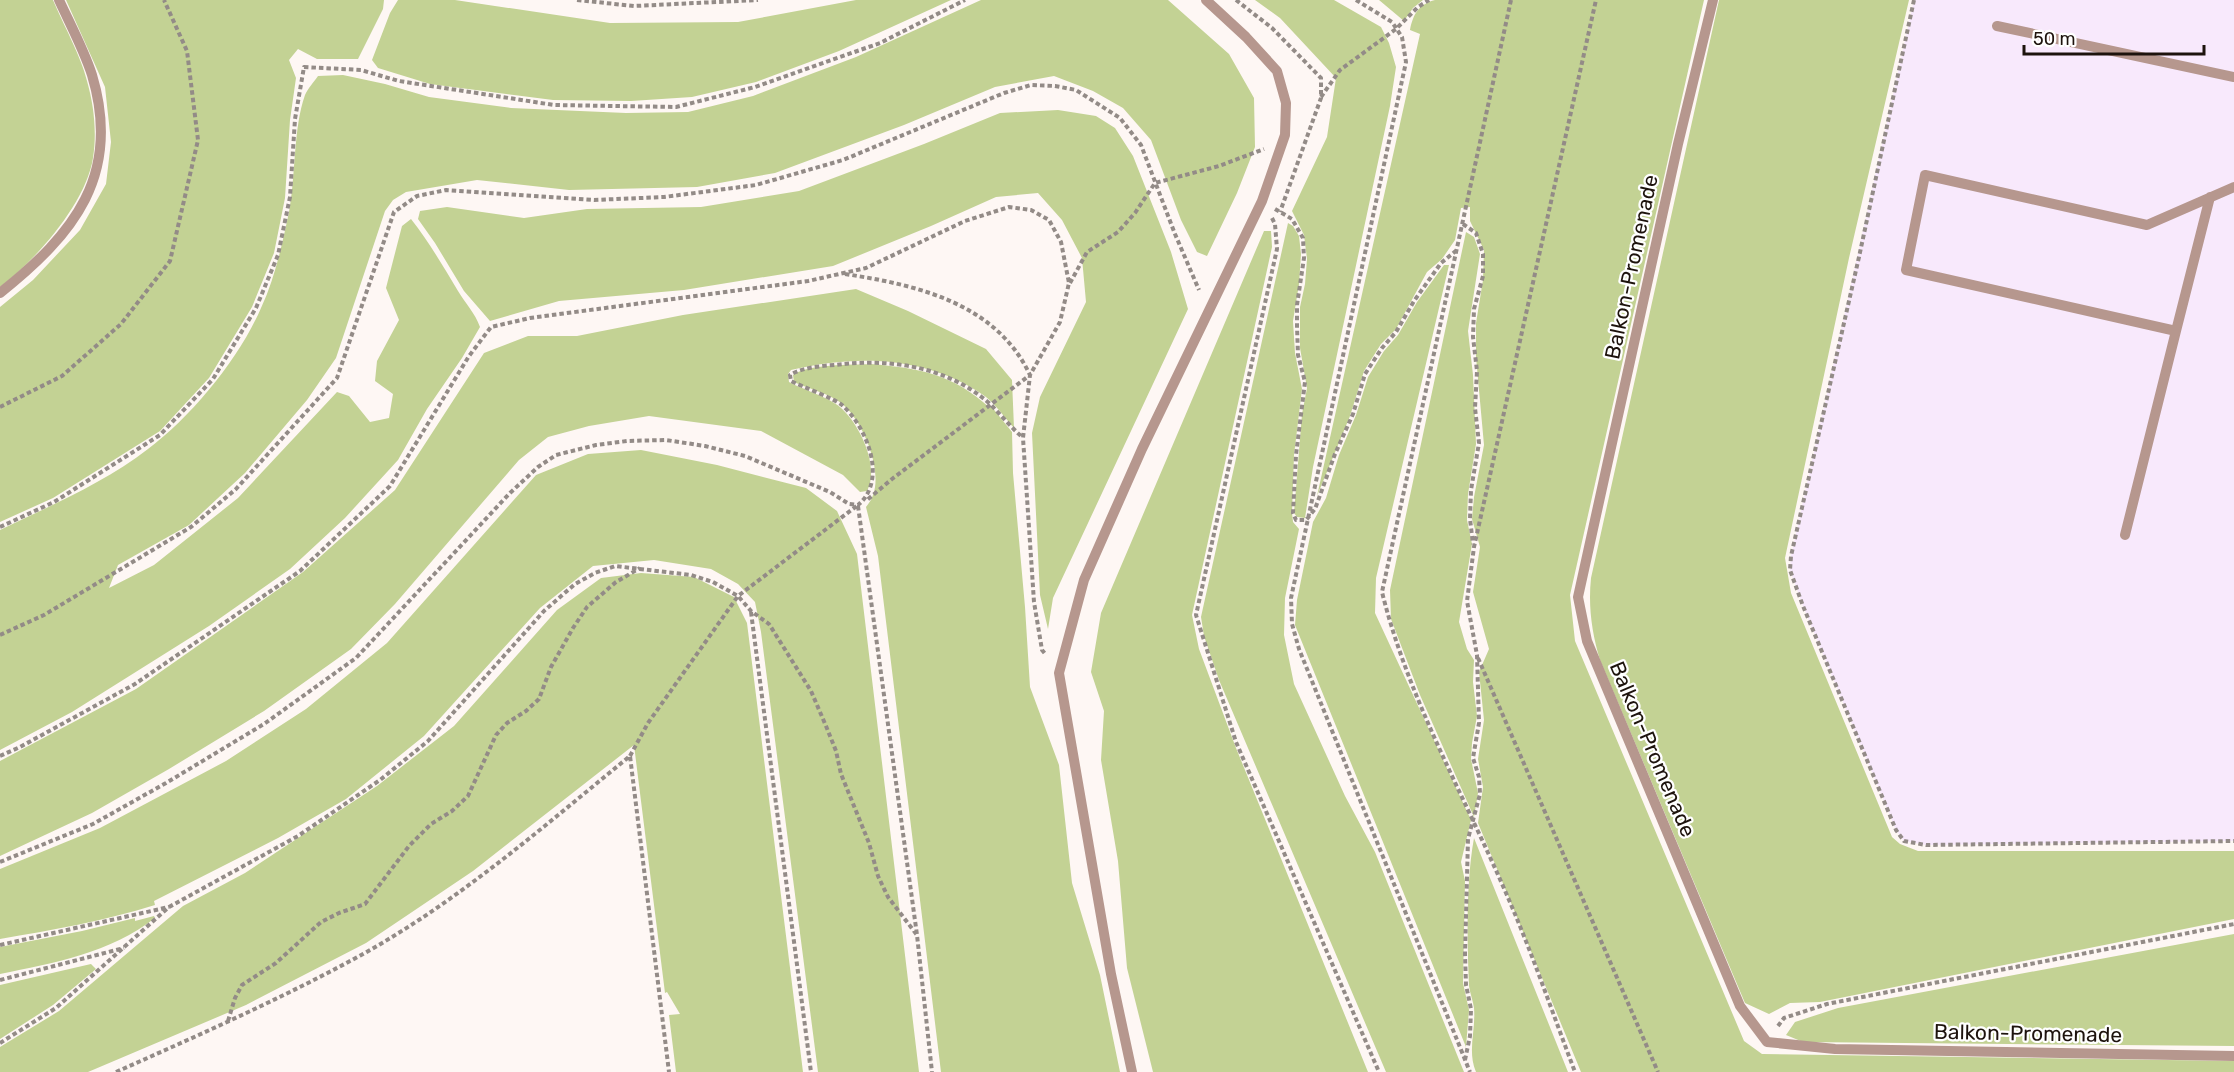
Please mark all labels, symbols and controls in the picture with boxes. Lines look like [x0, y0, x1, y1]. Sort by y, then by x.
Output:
scale bar [2024, 18, 2204, 56]
text: 50 m [2033, 28, 2076, 50]
street label: Balkon-Promenade [1599, 172, 1663, 362]
street label: Balkon-Promenade [1605, 658, 1701, 840]
street label: Balkon-Promenade [1934, 1019, 2122, 1047]

